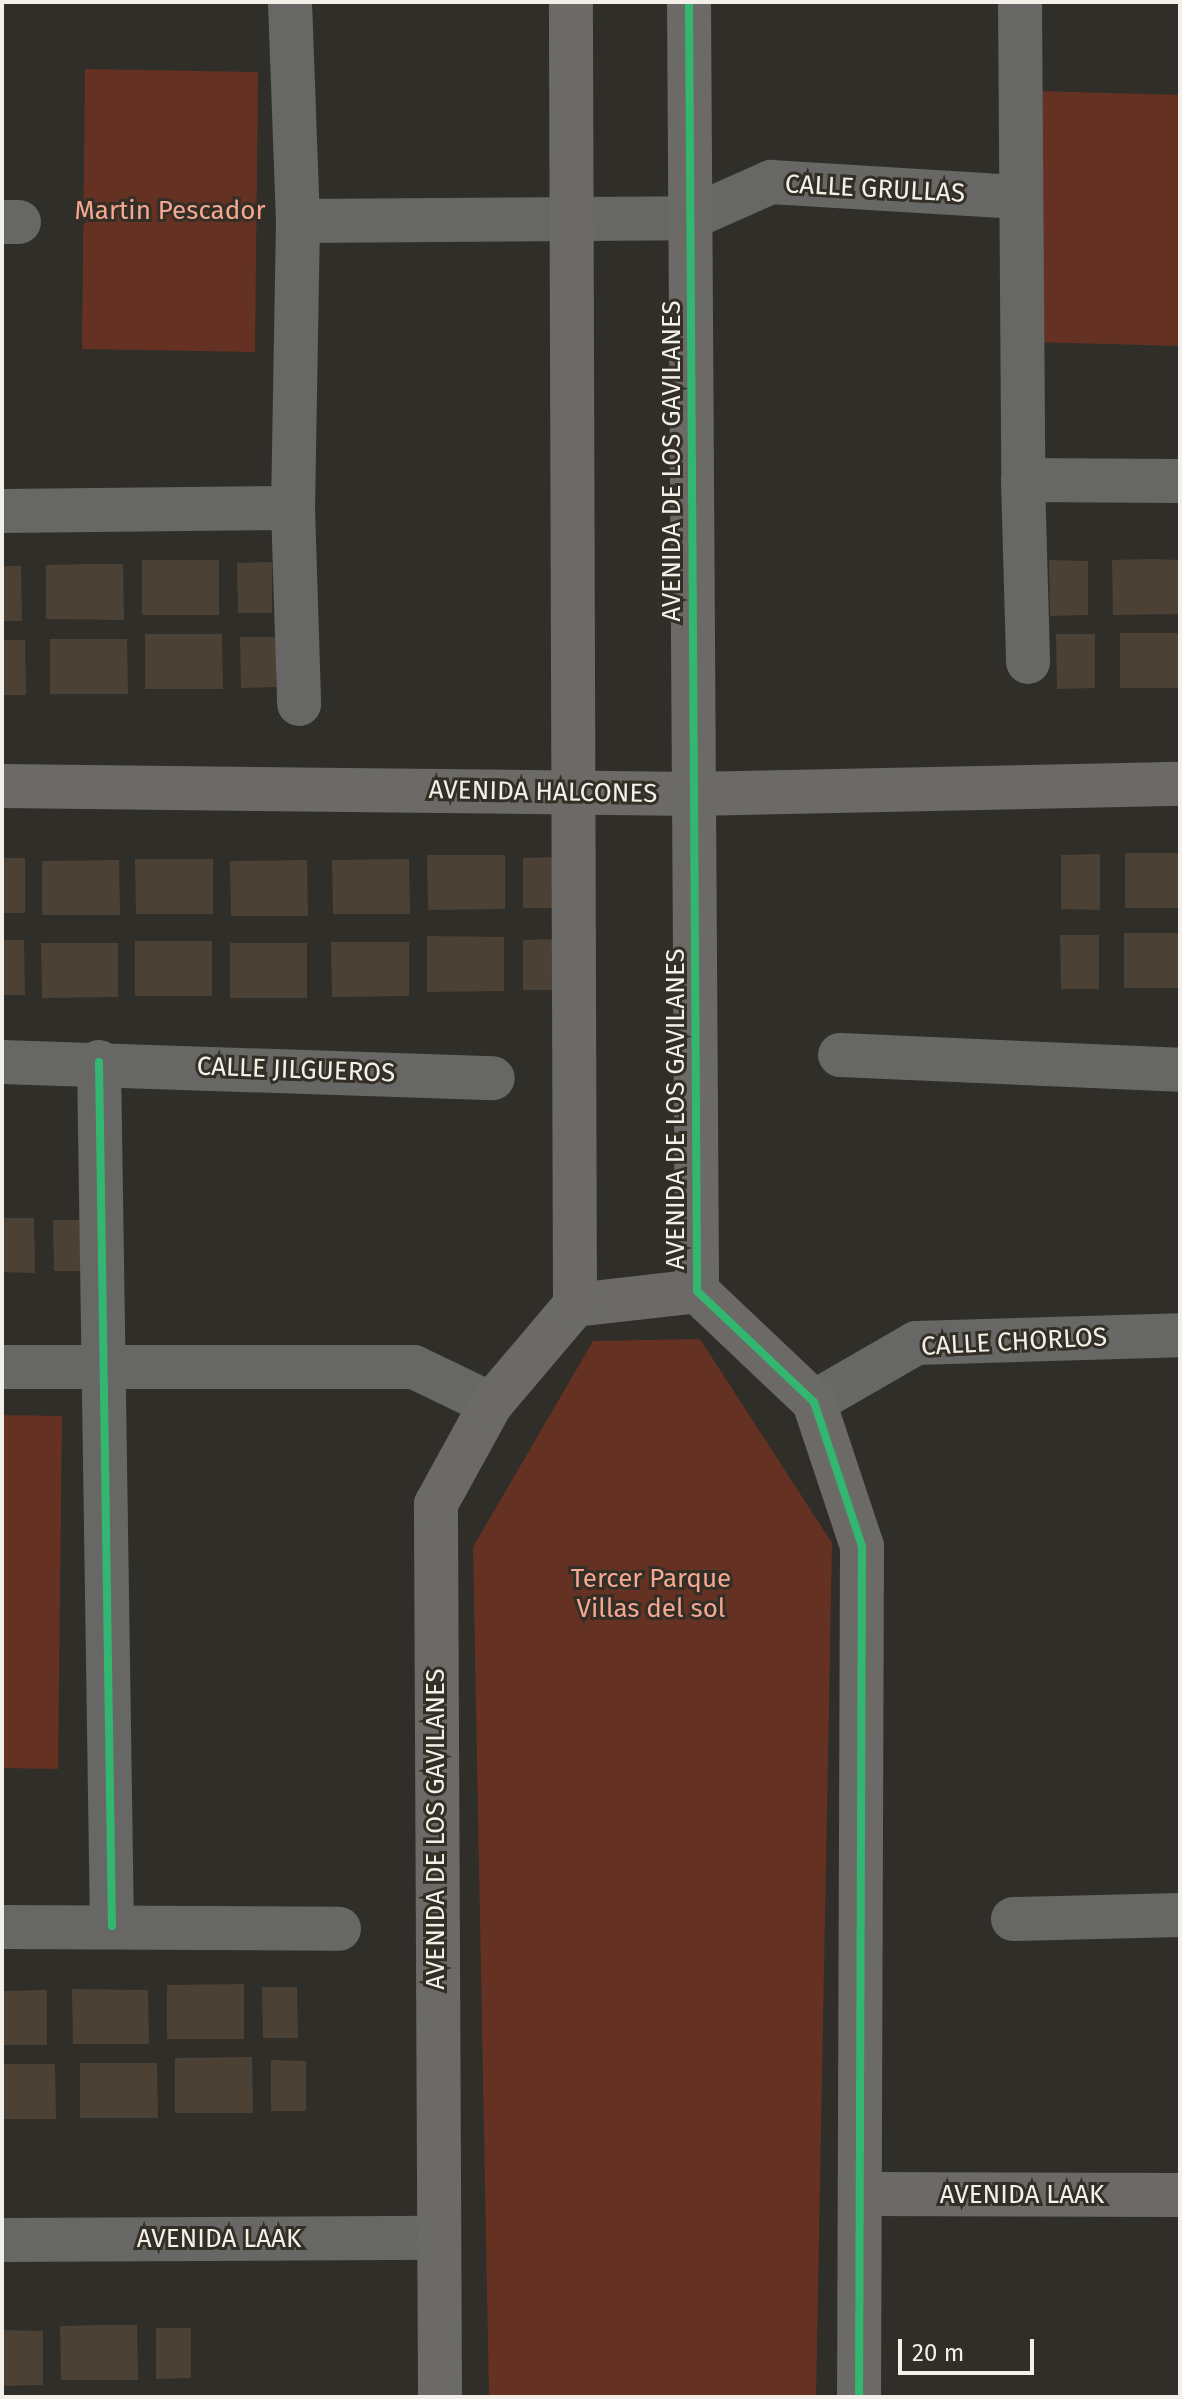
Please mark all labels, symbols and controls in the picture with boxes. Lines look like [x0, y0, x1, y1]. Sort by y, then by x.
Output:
street label: CALLE GRULLAS [784, 169, 966, 209]
park label: Martin Pescador [75, 195, 265, 227]
street label: AVENIDA DE LOS GAVILANES [656, 300, 688, 622]
street label: AVENIDA HALCONES [428, 774, 658, 810]
street label: AVENIDA DE LOS GAVILANES [660, 948, 692, 1270]
street label: CALLE JILGUEROS [196, 1051, 396, 1089]
street label: CALLE CHORLOS [920, 1322, 1108, 1362]
park label: Tercer Parque Villas del sol [571, 1563, 731, 1624]
street label: AVENIDA DE LOS GAVILANES [420, 1668, 452, 1990]
street label: AVENIDA LAAK [940, 2179, 1104, 2211]
street label: AVENIDA LAAK [137, 2223, 301, 2255]
scale bar [902, 2323, 1038, 2373]
text: 20 m [912, 2339, 964, 2367]

